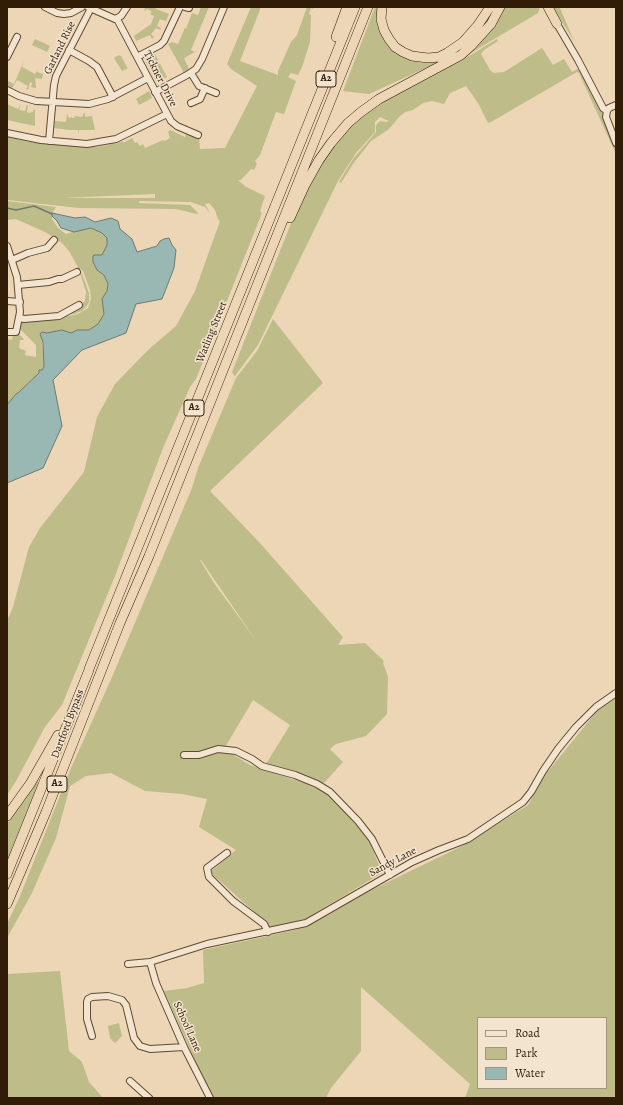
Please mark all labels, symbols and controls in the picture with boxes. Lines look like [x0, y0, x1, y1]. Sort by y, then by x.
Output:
street label: Garland Rise [41, 19, 79, 77]
street label: Tickner Drive [140, 49, 180, 109]
road number: A2 [316, 71, 336, 87]
street label: Watling Street [194, 300, 230, 364]
road number: A2 [184, 400, 204, 416]
street label: Dartford Bypass [49, 688, 87, 760]
road number: A2 [47, 776, 67, 792]
street label: Sandy Lane [367, 844, 419, 880]
street label: School Lane [170, 1000, 204, 1054]
legend [477, 1017, 607, 1089]
text: Road [515, 1025, 540, 1041]
text: Park [515, 1045, 538, 1061]
text: Water [515, 1065, 545, 1081]

